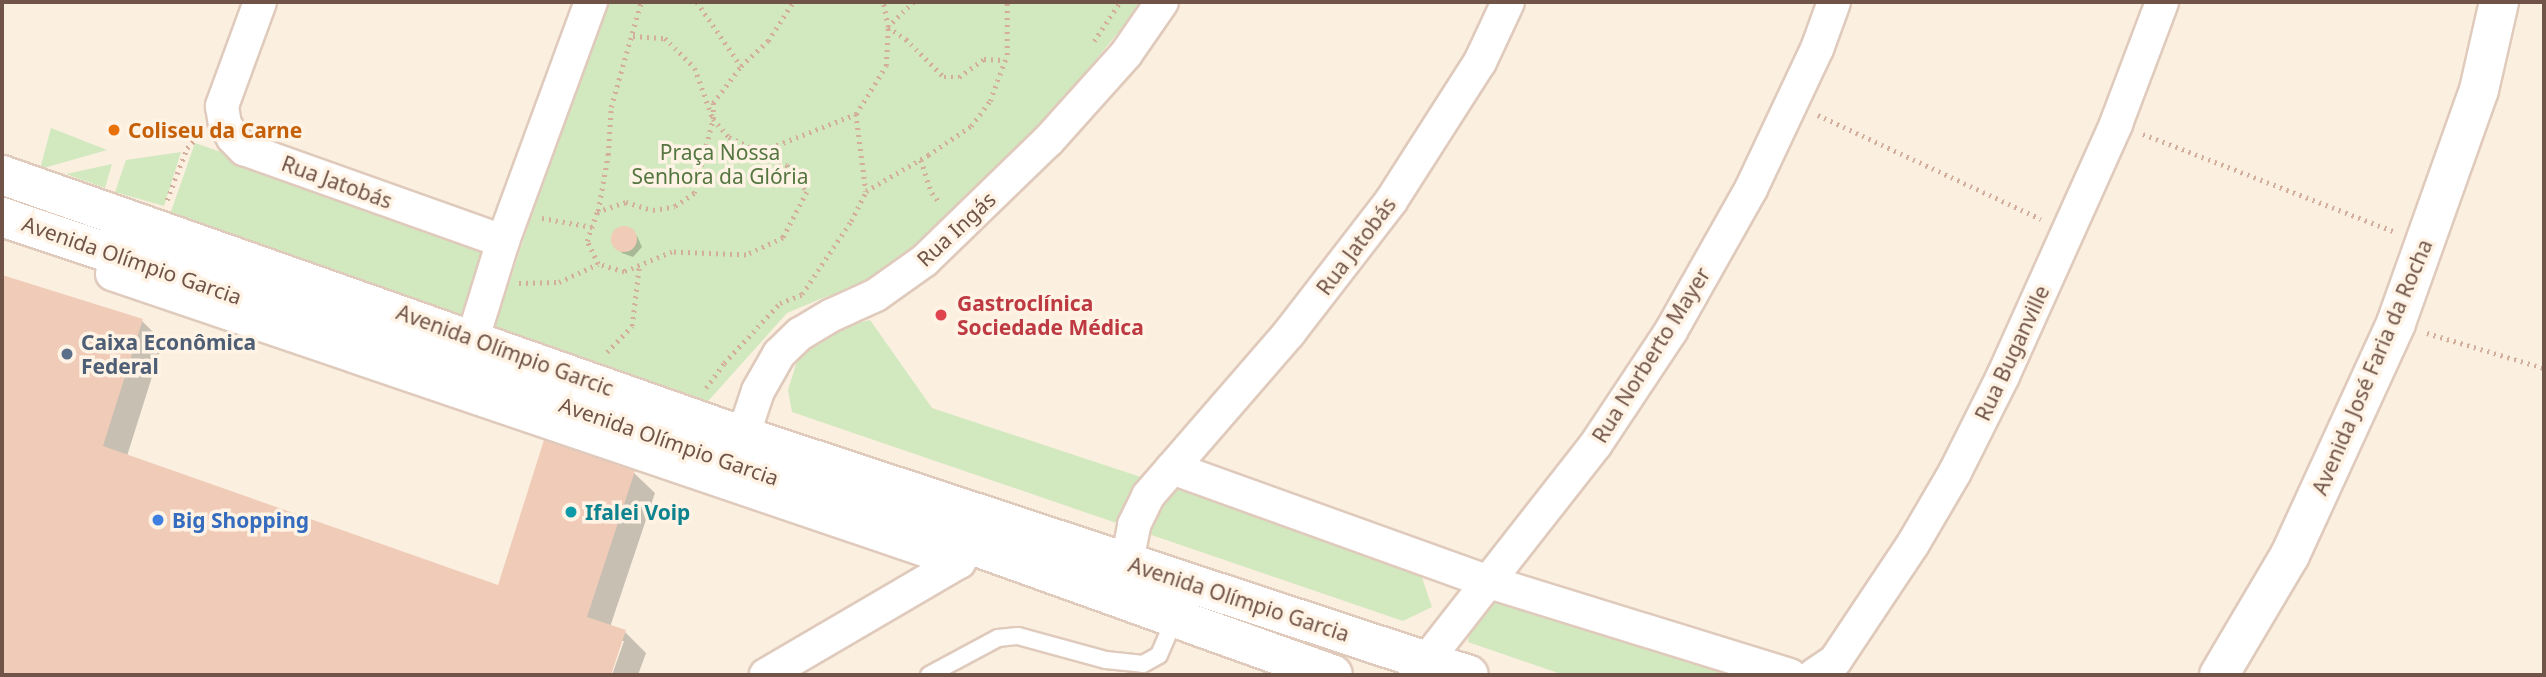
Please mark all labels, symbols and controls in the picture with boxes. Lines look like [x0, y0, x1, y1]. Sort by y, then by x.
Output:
place label: Coliseu da Carne [128, 117, 302, 143]
marker: Coliseu da Carne [106, 122, 122, 138]
park label: Praça Nossa Senhora da Glória [632, 139, 808, 189]
street label: Rua Jatobás [278, 150, 396, 214]
street label: Rua Ingás [912, 186, 1000, 272]
street label: Rua Jatobás [1311, 192, 1401, 300]
street label: Avenida Olímpio Garcia [19, 211, 245, 309]
street label: Avenida José Faria da Rocha [2307, 235, 2437, 499]
street label: Rua Norberto Mayer [1587, 263, 1715, 447]
street label: Rua Buganville [1970, 281, 2054, 425]
place label: Gastroclínica Sociedade Médica [957, 290, 1144, 340]
street label: Avenida Olímpio Garcic [393, 299, 617, 401]
marker: Gastroclínica Sociedade Médica [931, 305, 951, 325]
place label: Caixa Econômica Federal [81, 329, 256, 379]
marker: Caixa Econômica Federal [59, 346, 75, 362]
street label: Avenida Olímpio Garcia [556, 392, 782, 490]
place label: Ifalei Voip [585, 499, 690, 525]
marker: Ifalei Voip [563, 504, 579, 520]
place label: Big Shopping [172, 507, 309, 533]
marker: Big Shopping [150, 512, 166, 528]
street label: Avenida Olímpio Garcia [1126, 551, 1352, 647]

